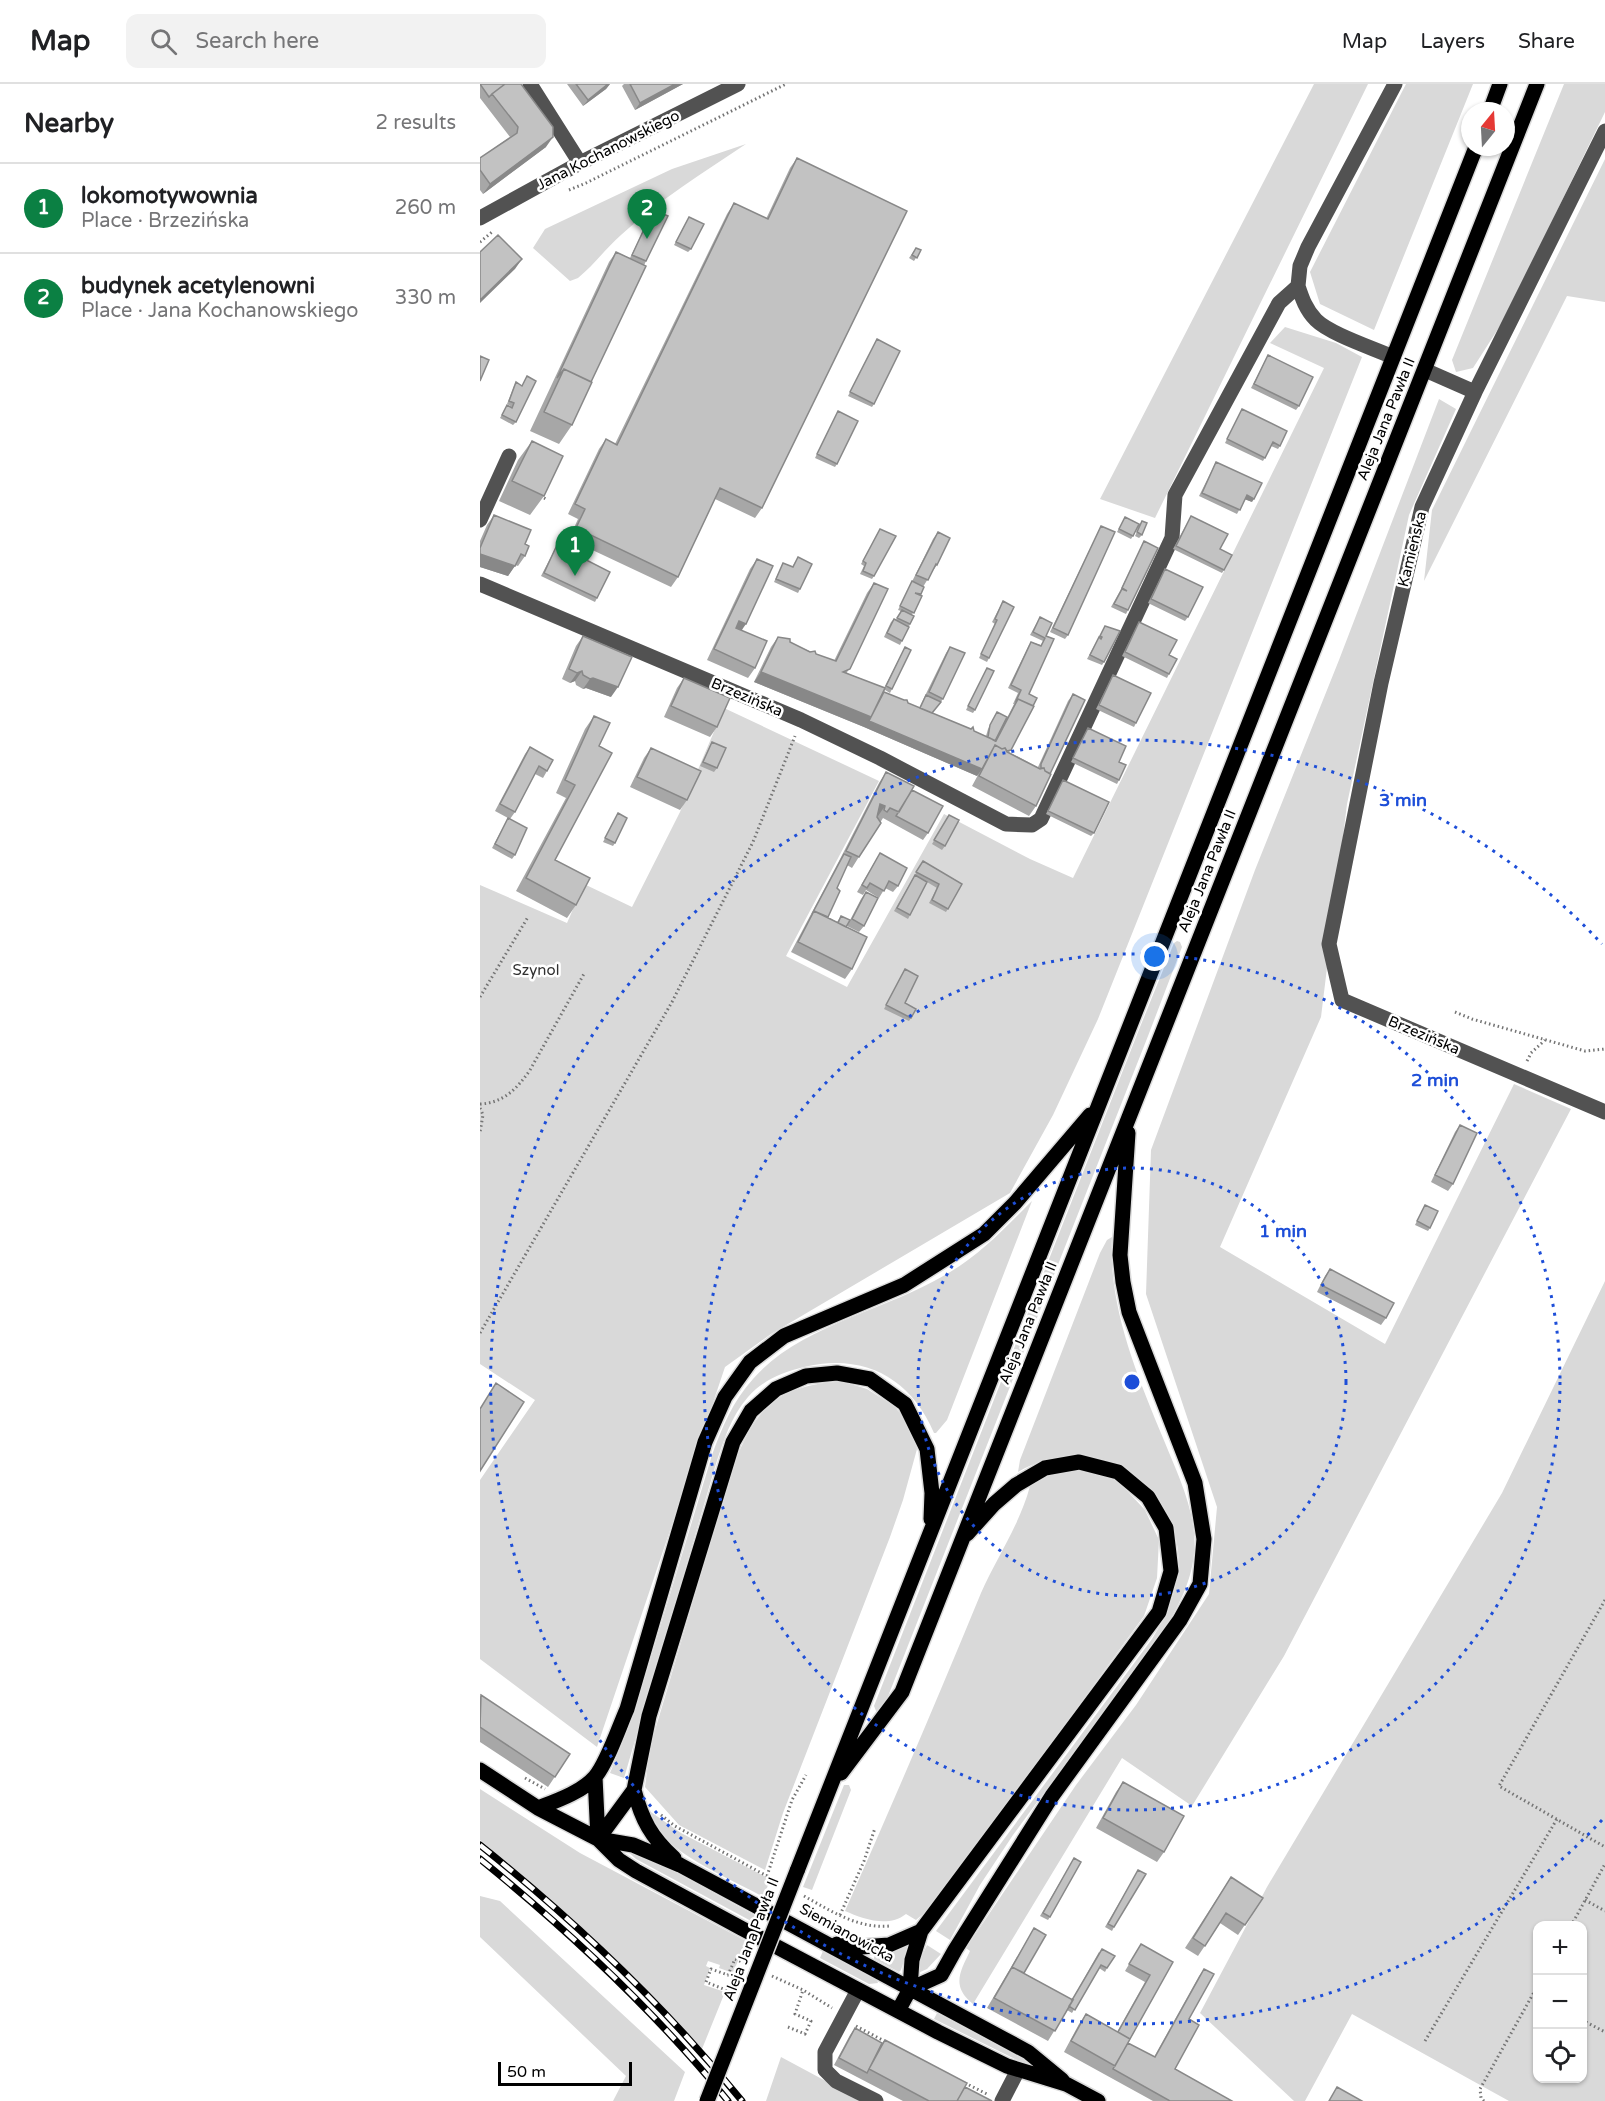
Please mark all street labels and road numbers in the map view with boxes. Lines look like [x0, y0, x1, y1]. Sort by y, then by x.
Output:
street label: Jana Kochanowskiego [534, 106, 682, 194]
street label: Aleja Jana Pawła II [1353, 355, 1419, 483]
street label: Kamieńska [1394, 509, 1430, 589]
street label: Brzezińska [709, 674, 785, 720]
street label: Aleja Jana Pawła II [1174, 807, 1240, 935]
street label: Brzezińska [1386, 1012, 1462, 1058]
street label: Aleja Jana Pawła II [995, 1259, 1061, 1387]
street label: Aleja Jana Pawła II [719, 1875, 783, 2003]
street label: Siemianowicka [797, 1900, 897, 1966]

